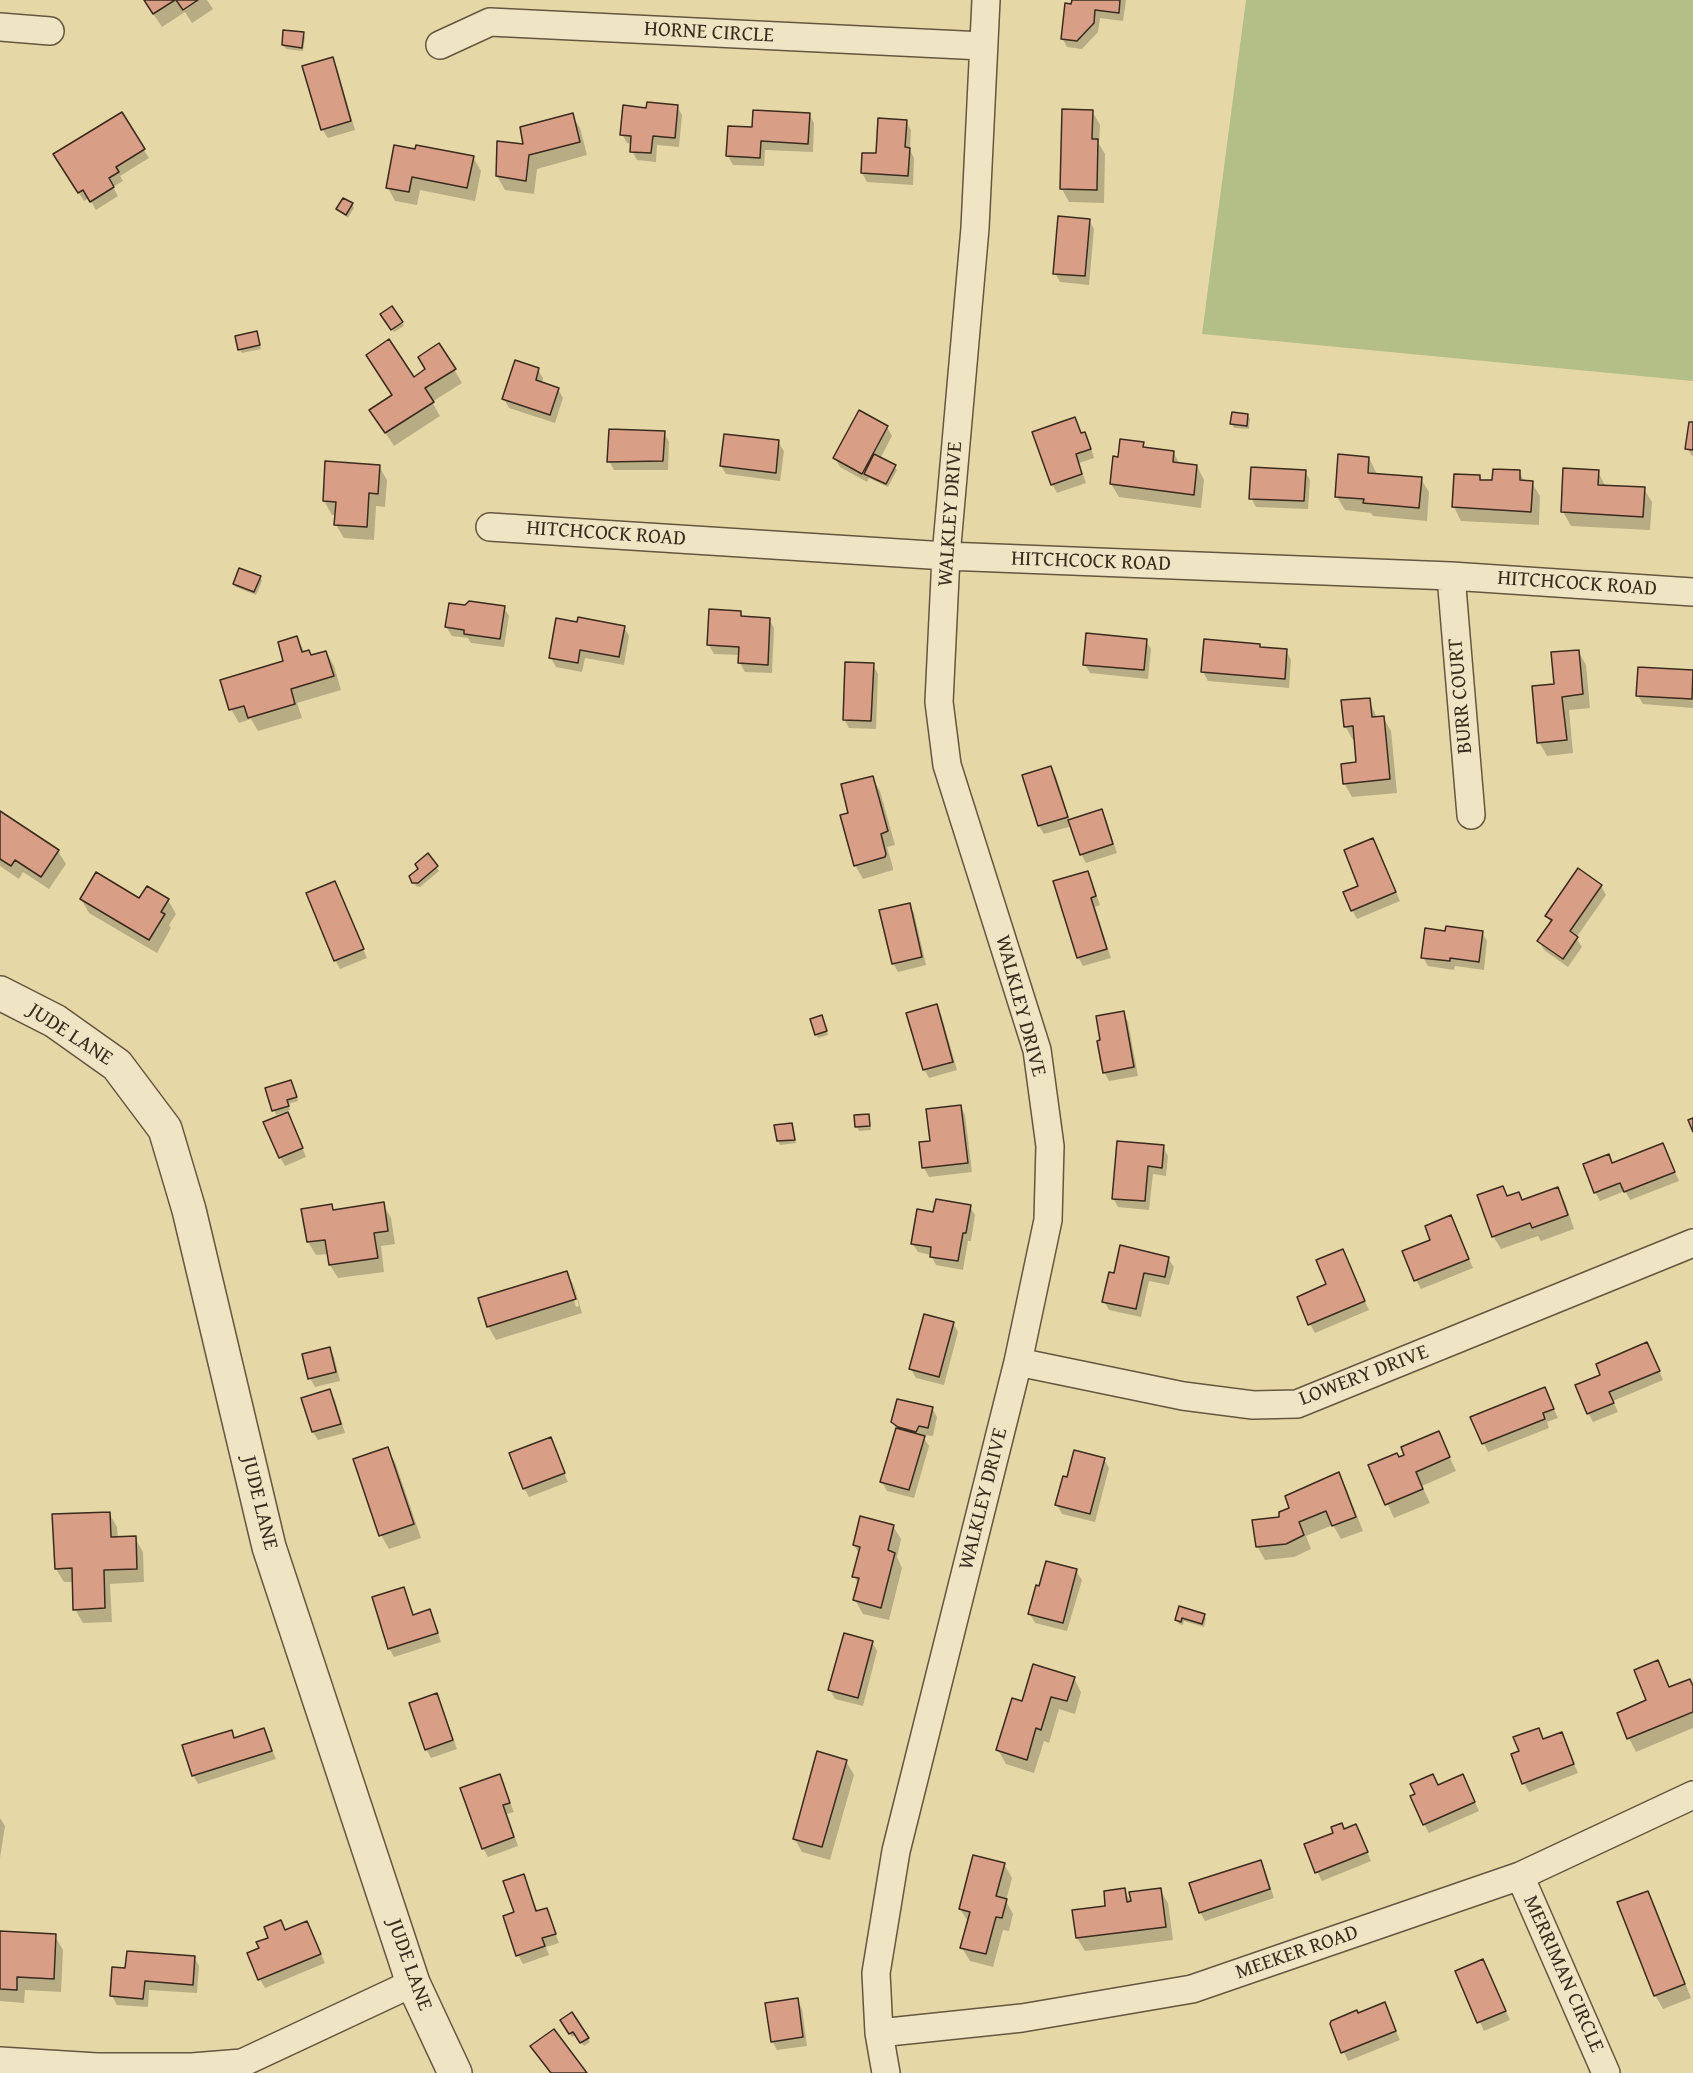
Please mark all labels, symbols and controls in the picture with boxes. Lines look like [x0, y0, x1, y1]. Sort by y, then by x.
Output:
street label: HORNE CIRCLE [643, 17, 775, 49]
street label: WALKLEY DRIVE [933, 441, 969, 587]
street label: HITCHCOCK ROAD [525, 516, 687, 552]
street label: HITCHCOCK ROAD [1011, 547, 1171, 577]
street label: HITCHCOCK ROAD [1496, 566, 1658, 602]
street label: BURR COURT [1443, 637, 1479, 755]
street label: WALKLEY DRIVE [989, 933, 1051, 1079]
street label: JUDE LANE [23, 998, 117, 1072]
street label: LOWERY DRIVE [1296, 1340, 1432, 1412]
street label: WALKLEY DRIVE [954, 1425, 1014, 1573]
street label: JUDE LANE [235, 1453, 283, 1553]
street label: MERRIMAN CIRCLE [1517, 1892, 1609, 2056]
street label: JUDE LANE [381, 1916, 437, 2014]
street label: MEEKER ROAD [1232, 1920, 1362, 1986]

